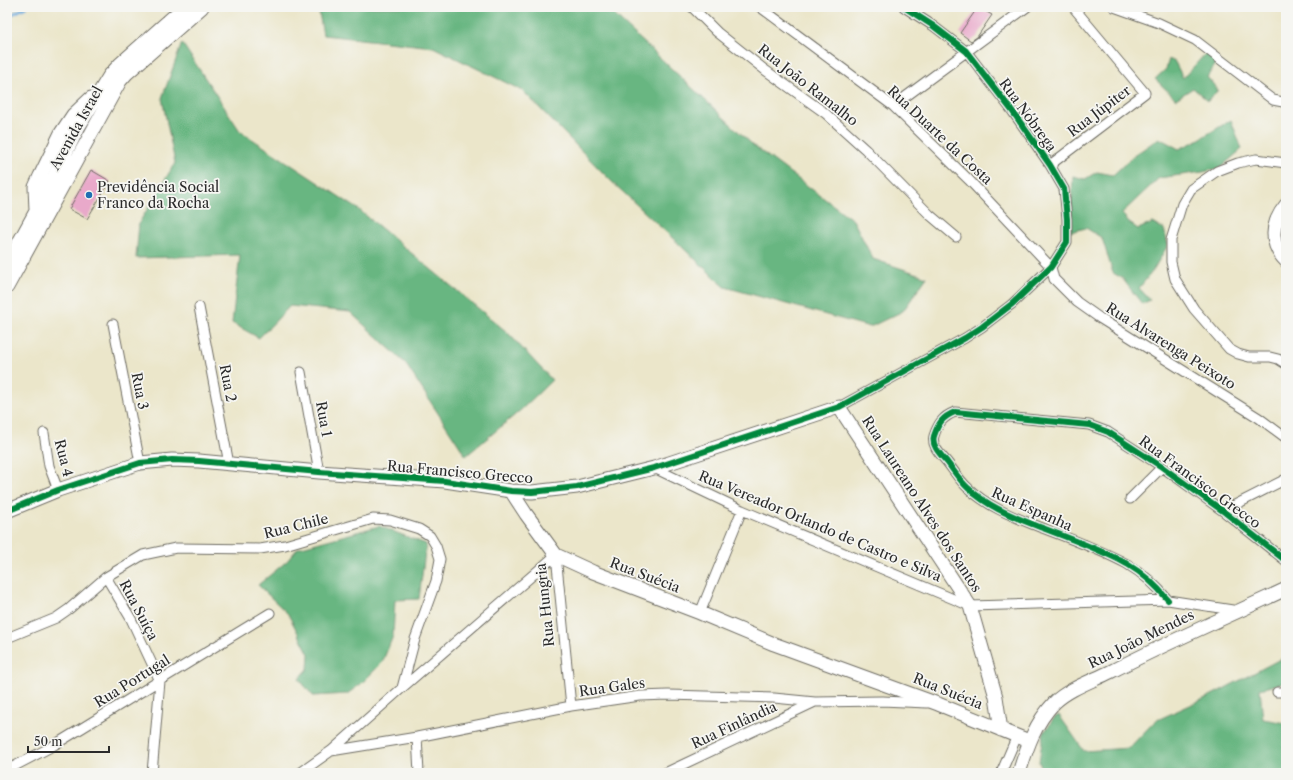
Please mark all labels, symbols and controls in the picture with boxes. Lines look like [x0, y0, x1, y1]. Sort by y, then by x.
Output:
street label: Rua João Ramalho [754, 40, 862, 130]
street label: Rua Nóbrega [995, 75, 1061, 156]
street label: Rua Júpiter [1064, 81, 1134, 141]
street label: Rua Duarte da Costa [884, 82, 997, 189]
street label: Avenida Israel [45, 83, 107, 174]
place label: Previdência Social Franco da Rocha [97, 178, 219, 212]
marker: Previdência Social Franco da Rocha [84, 190, 94, 200]
street label: Rua Alvarenga Peixoto [1103, 299, 1239, 393]
street label: Rua 2 [216, 363, 240, 403]
street label: Rua 3 [128, 371, 152, 411]
street label: Rua 1 [312, 400, 336, 438]
street label: Rua Laureano Alves dos Santos [858, 412, 986, 596]
street label: Rua Francisco Grecco [1136, 432, 1264, 532]
street label: Rua 4 [51, 437, 77, 479]
street label: Rua Francisco Grecco [386, 457, 534, 487]
street label: Rua Vereador Orlando de Castro e Silva [696, 467, 945, 586]
street label: Rua Espanha [989, 483, 1076, 535]
street label: Rua Chile [262, 509, 330, 543]
street label: Rua Suécia [607, 553, 683, 597]
street label: Rua Hungria [532, 562, 558, 648]
street label: Rua Suíça [116, 577, 163, 644]
street label: Rua João Mendes [1085, 606, 1197, 672]
street label: Rua Portugal [91, 651, 173, 711]
street label: Rua Suécia [910, 669, 986, 713]
street label: Rua Gales [578, 673, 646, 701]
street label: Rua Finlândia [688, 697, 780, 753]
scale bar [28, 728, 109, 754]
text: 50 m [34, 734, 63, 749]

